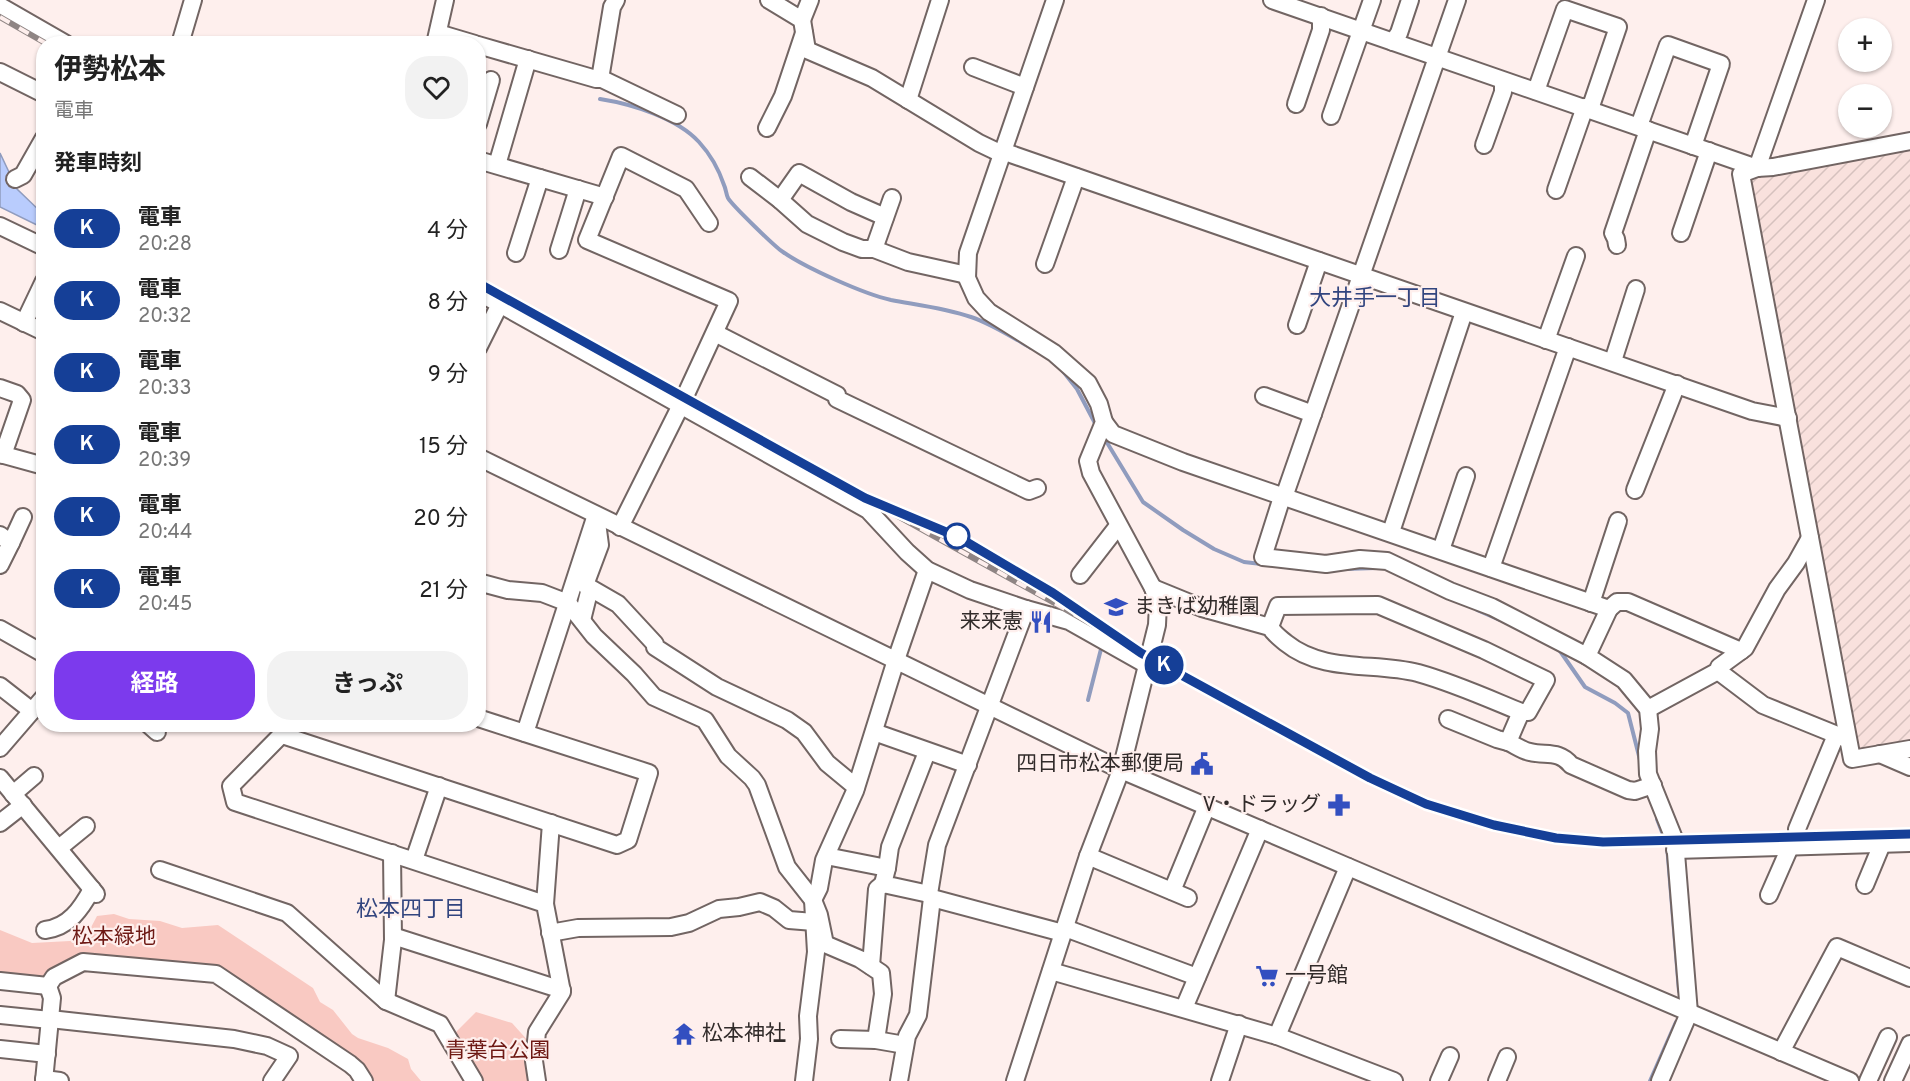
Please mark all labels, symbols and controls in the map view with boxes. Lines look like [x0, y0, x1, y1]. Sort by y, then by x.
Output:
map controls [1838, 18, 1892, 138]
button: + [1838, 18, 1892, 72]
text: 伊勢松本 [54, 53, 166, 89]
button: heart [405, 56, 468, 119]
button: − [1838, 84, 1892, 138]
text: 電車 [54, 99, 94, 125]
text: 発車時刻 [54, 151, 142, 178]
text: 電車 [138, 205, 182, 232]
text: K [80, 215, 94, 242]
text: 4 分 [427, 218, 468, 245]
text: 20:28 [138, 232, 192, 258]
text: 電車 [138, 277, 182, 304]
district label: 大井手一丁目 [1309, 286, 1441, 313]
text: K [80, 287, 94, 314]
text: 8 分 [427, 290, 468, 317]
text: 20:32 [138, 304, 191, 330]
text: 電車 [138, 349, 182, 376]
text: K [80, 359, 94, 386]
text: 9 分 [428, 362, 468, 389]
text: 20:33 [138, 376, 192, 402]
text: 電車 [138, 421, 182, 448]
text: K [80, 431, 94, 458]
text: 15 分 [419, 434, 468, 461]
text: 20:39 [138, 448, 191, 474]
text: 電車 [138, 493, 182, 520]
text: K [80, 503, 94, 530]
text: 20 分 [413, 506, 468, 533]
text: 20:44 [138, 520, 192, 546]
unlabelled marker [944, 523, 970, 549]
text: 電車 [138, 565, 182, 592]
text: K [80, 575, 94, 602]
text: 21 分 [419, 578, 468, 605]
text: 20:45 [138, 592, 192, 618]
school or university icon: まきば幼稚園 [1103, 594, 1129, 620]
place label: まきば幼稚園 [1134, 594, 1260, 621]
place label: 来来憲 [960, 609, 1023, 636]
restaurant icon: 来来憲 [1028, 609, 1054, 635]
line badge: K [1144, 646, 1184, 684]
button: 経路 [54, 651, 255, 720]
button: きっぷ [267, 651, 468, 720]
text: K [1157, 652, 1171, 679]
place label: 四日市松本郵便局 [1016, 751, 1184, 778]
public building icon: 四日市松本郵便局 [1189, 751, 1215, 777]
place label: V・ドラッグ [1202, 792, 1321, 819]
pharmacy icon: V・ドラッグ [1326, 792, 1352, 818]
district label: 松本四丁目 [356, 897, 466, 924]
park label: 松本緑地 [72, 924, 156, 951]
supermarket icon: 一号館 [1254, 963, 1280, 989]
place label: 一号館 [1285, 963, 1348, 990]
temple icon: 松本神社 [671, 1021, 697, 1047]
place label: 松本神社 [702, 1021, 786, 1048]
park label: 青葉台公園 [446, 1038, 551, 1065]

